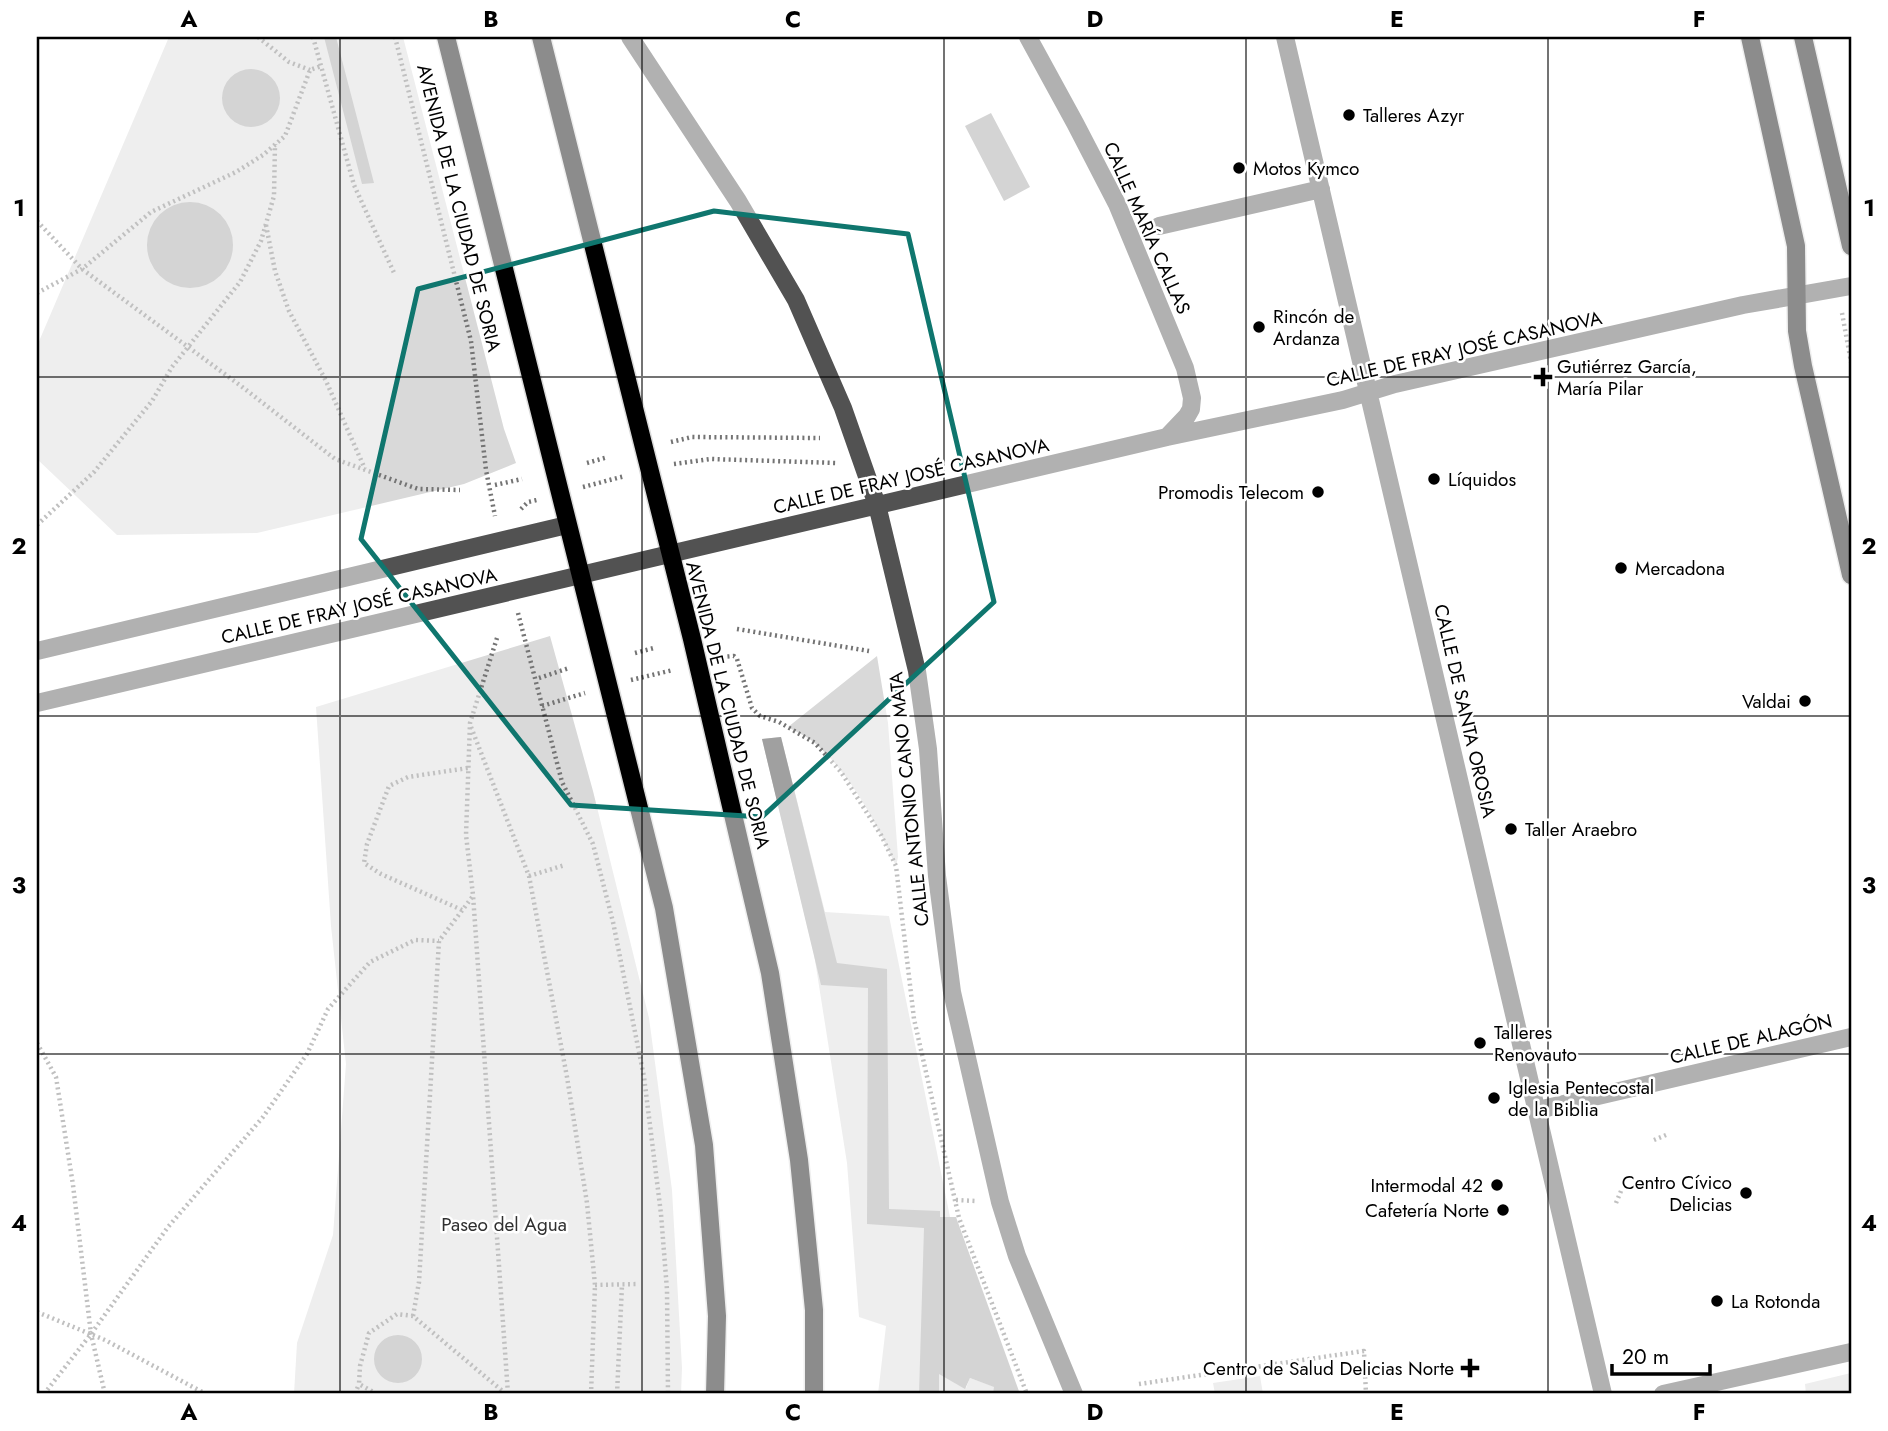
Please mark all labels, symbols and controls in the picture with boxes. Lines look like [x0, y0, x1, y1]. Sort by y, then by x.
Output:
text: A [180, 2, 198, 36]
text: B [483, 2, 499, 36]
text: C [785, 2, 801, 36]
text: D [1087, 2, 1104, 36]
text: E [1390, 2, 1404, 36]
text: F [1693, 2, 1705, 36]
street label: AVENIDA DE LA CIUDAD DE SORIA [410, 61, 508, 355]
place label: Talleres Azyr [1363, 102, 1465, 129]
marker: Talleres Azyr [1341, 107, 1357, 123]
street label: CALLE MARÍA CALLAS [1097, 138, 1197, 318]
place label: Motos Kymco [1253, 155, 1359, 182]
marker: Motos Kymco [1231, 160, 1247, 176]
text: 1 [13, 191, 25, 225]
text: 1 [1863, 191, 1875, 225]
place label: Rincón de Ardanza [1273, 303, 1355, 352]
street label: CALLE DE FRAY JOSÉ CASANOVA [1324, 304, 1605, 394]
marker: Rincón de Ardanza [1251, 319, 1267, 335]
place label: Gutiérrez García, María Pilar [1557, 353, 1697, 402]
marker: Gutiérrez García, María Pilar [1535, 369, 1551, 385]
street label: CALLE DE FRAY JOSÉ CASANOVA [771, 431, 1052, 521]
place label: Líquidos [1448, 466, 1516, 493]
marker: Líquidos [1426, 471, 1442, 487]
place label: Promodis Telecom [1158, 479, 1304, 506]
marker: Promodis Telecom [1310, 484, 1326, 500]
text: 2 [11, 529, 27, 563]
text: 2 [1861, 529, 1877, 563]
place label: Mercadona [1635, 555, 1725, 582]
street label: AVENIDA DE LA CIUDAD DE SORIA [679, 558, 777, 852]
marker: Mercadona [1613, 560, 1629, 576]
street label: CALLE DE FRAY JOSÉ CASANOVA [219, 561, 500, 651]
street label: CALLE DE SANTA OROSIA [1427, 601, 1503, 821]
street label: CALLE ANTONIO CANO MATA [882, 670, 936, 927]
place label: Valdai [1742, 688, 1791, 715]
marker: Valdai [1797, 693, 1813, 709]
place label: Taller Araebro [1525, 816, 1637, 843]
marker: Taller Araebro [1503, 821, 1519, 837]
text: 3 [12, 868, 26, 902]
text: 3 [1862, 868, 1876, 902]
street label: CALLE DE ALAGÓN [1667, 1007, 1835, 1071]
place label: Talleres Renovauto [1494, 1019, 1577, 1068]
marker: Talleres Renovauto [1472, 1035, 1488, 1051]
place label: Iglesia Pentecostal de la Biblia [1508, 1074, 1654, 1123]
marker: Iglesia Pentecostal de la Biblia [1486, 1090, 1502, 1106]
place label: Centro Cívico Delicias [1622, 1169, 1732, 1218]
place label: Intermodal 42 [1370, 1172, 1483, 1199]
marker: Intermodal 42 [1489, 1177, 1505, 1193]
marker: Centro Cívico Delicias [1738, 1185, 1754, 1201]
place label: Cafetería Norte [1365, 1197, 1489, 1224]
marker: Cafetería Norte [1495, 1202, 1511, 1218]
text: 4 [11, 1206, 27, 1240]
text: 4 [1861, 1206, 1877, 1240]
park label: Paseo del Agua [441, 1211, 567, 1238]
place label: La Rotonda [1731, 1288, 1820, 1315]
marker: La Rotonda [1709, 1293, 1725, 1309]
scale bar [1612, 1333, 1710, 1377]
text: 20 m [1622, 1342, 1669, 1372]
place label: Centro de Salud Delicias Norte [1203, 1355, 1454, 1382]
marker: Centro de Salud Delicias Norte [1460, 1358, 1480, 1378]
text: A [180, 1395, 198, 1429]
text: B [483, 1395, 499, 1429]
text: C [785, 1395, 801, 1429]
text: D [1087, 1395, 1104, 1429]
text: E [1390, 1395, 1404, 1429]
text: F [1693, 1395, 1705, 1429]

